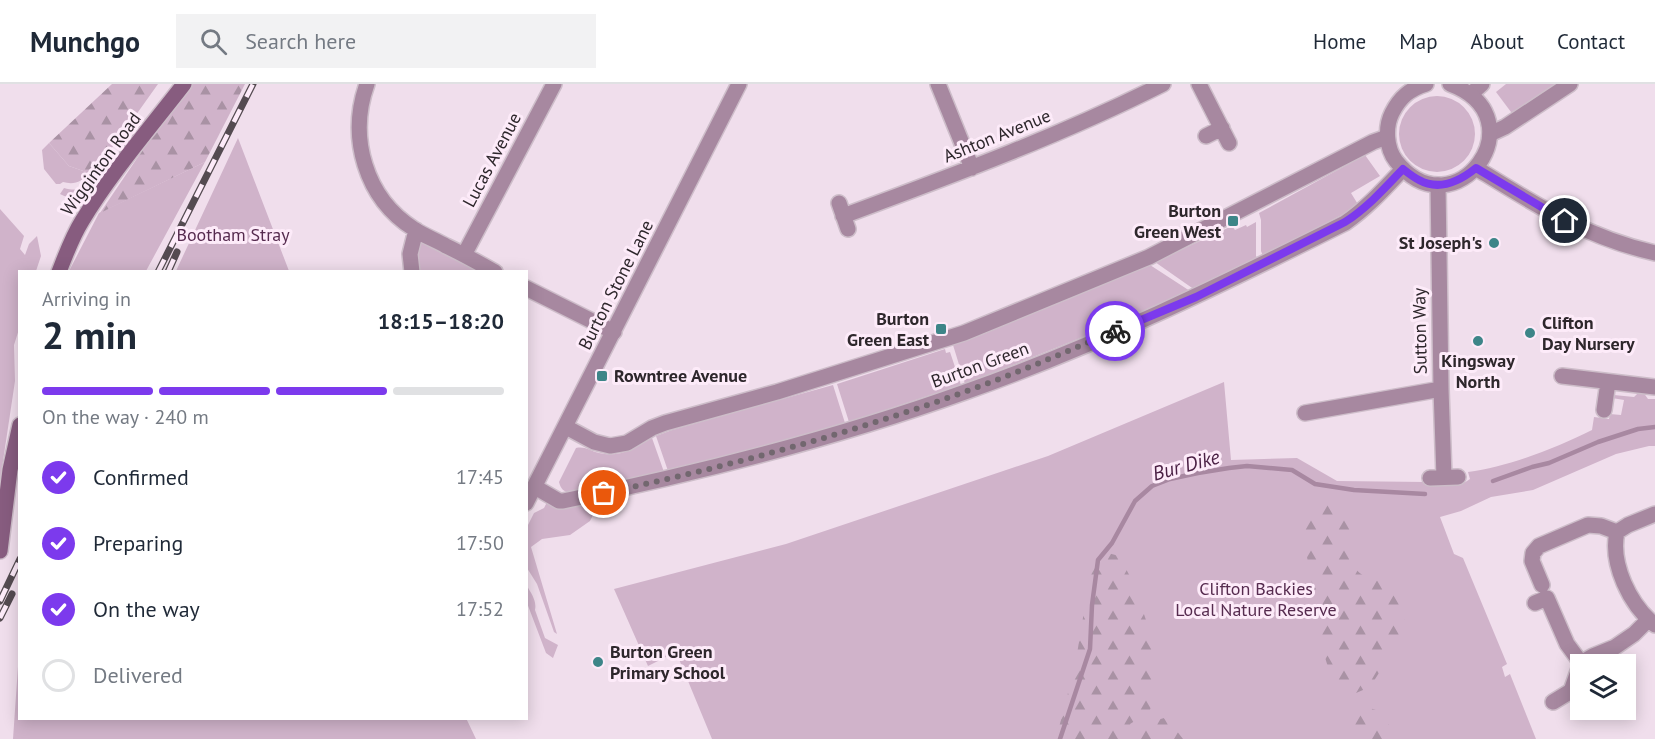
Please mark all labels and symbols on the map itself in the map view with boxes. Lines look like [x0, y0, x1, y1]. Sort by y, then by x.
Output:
street label: Ashton Avenue [940, 104, 1054, 168]
street label: Wigginton Road [55, 108, 146, 220]
street label: Lucas Avenue [457, 109, 526, 211]
pin [1539, 195, 1590, 246]
place label: Burton Green West [1134, 199, 1222, 243]
marker: Burton Green West [1226, 214, 1240, 228]
street label: Burton Stone Lane [573, 216, 658, 354]
park label: Bootham Stray [176, 223, 290, 246]
place label: St Joseph's [1399, 231, 1482, 254]
marker: St Joseph's [1487, 236, 1501, 250]
street label: Sutton Way [1407, 287, 1432, 375]
courier [1085, 301, 1145, 361]
place label: Burton Green East [847, 307, 930, 351]
place label: Clifton Day Nursery [1542, 311, 1635, 355]
marker: Burton Green East [934, 322, 948, 336]
marker: Clifton Day Nursery [1523, 326, 1537, 340]
marker: Kingsway North [1471, 334, 1485, 348]
street label: Burton Green [928, 336, 1032, 393]
place label: Kingsway North [1441, 349, 1515, 393]
place label: Rowntree Avenue [614, 364, 747, 387]
marker: Rowntree Avenue [595, 369, 609, 383]
water label: Bur Dike [1150, 443, 1223, 486]
pin [578, 467, 629, 518]
park label: Clifton Backies Local Nature Reserve [1175, 577, 1337, 621]
place label: Burton Green Primary School [610, 640, 726, 684]
marker: Burton Green Primary School [591, 655, 605, 669]

